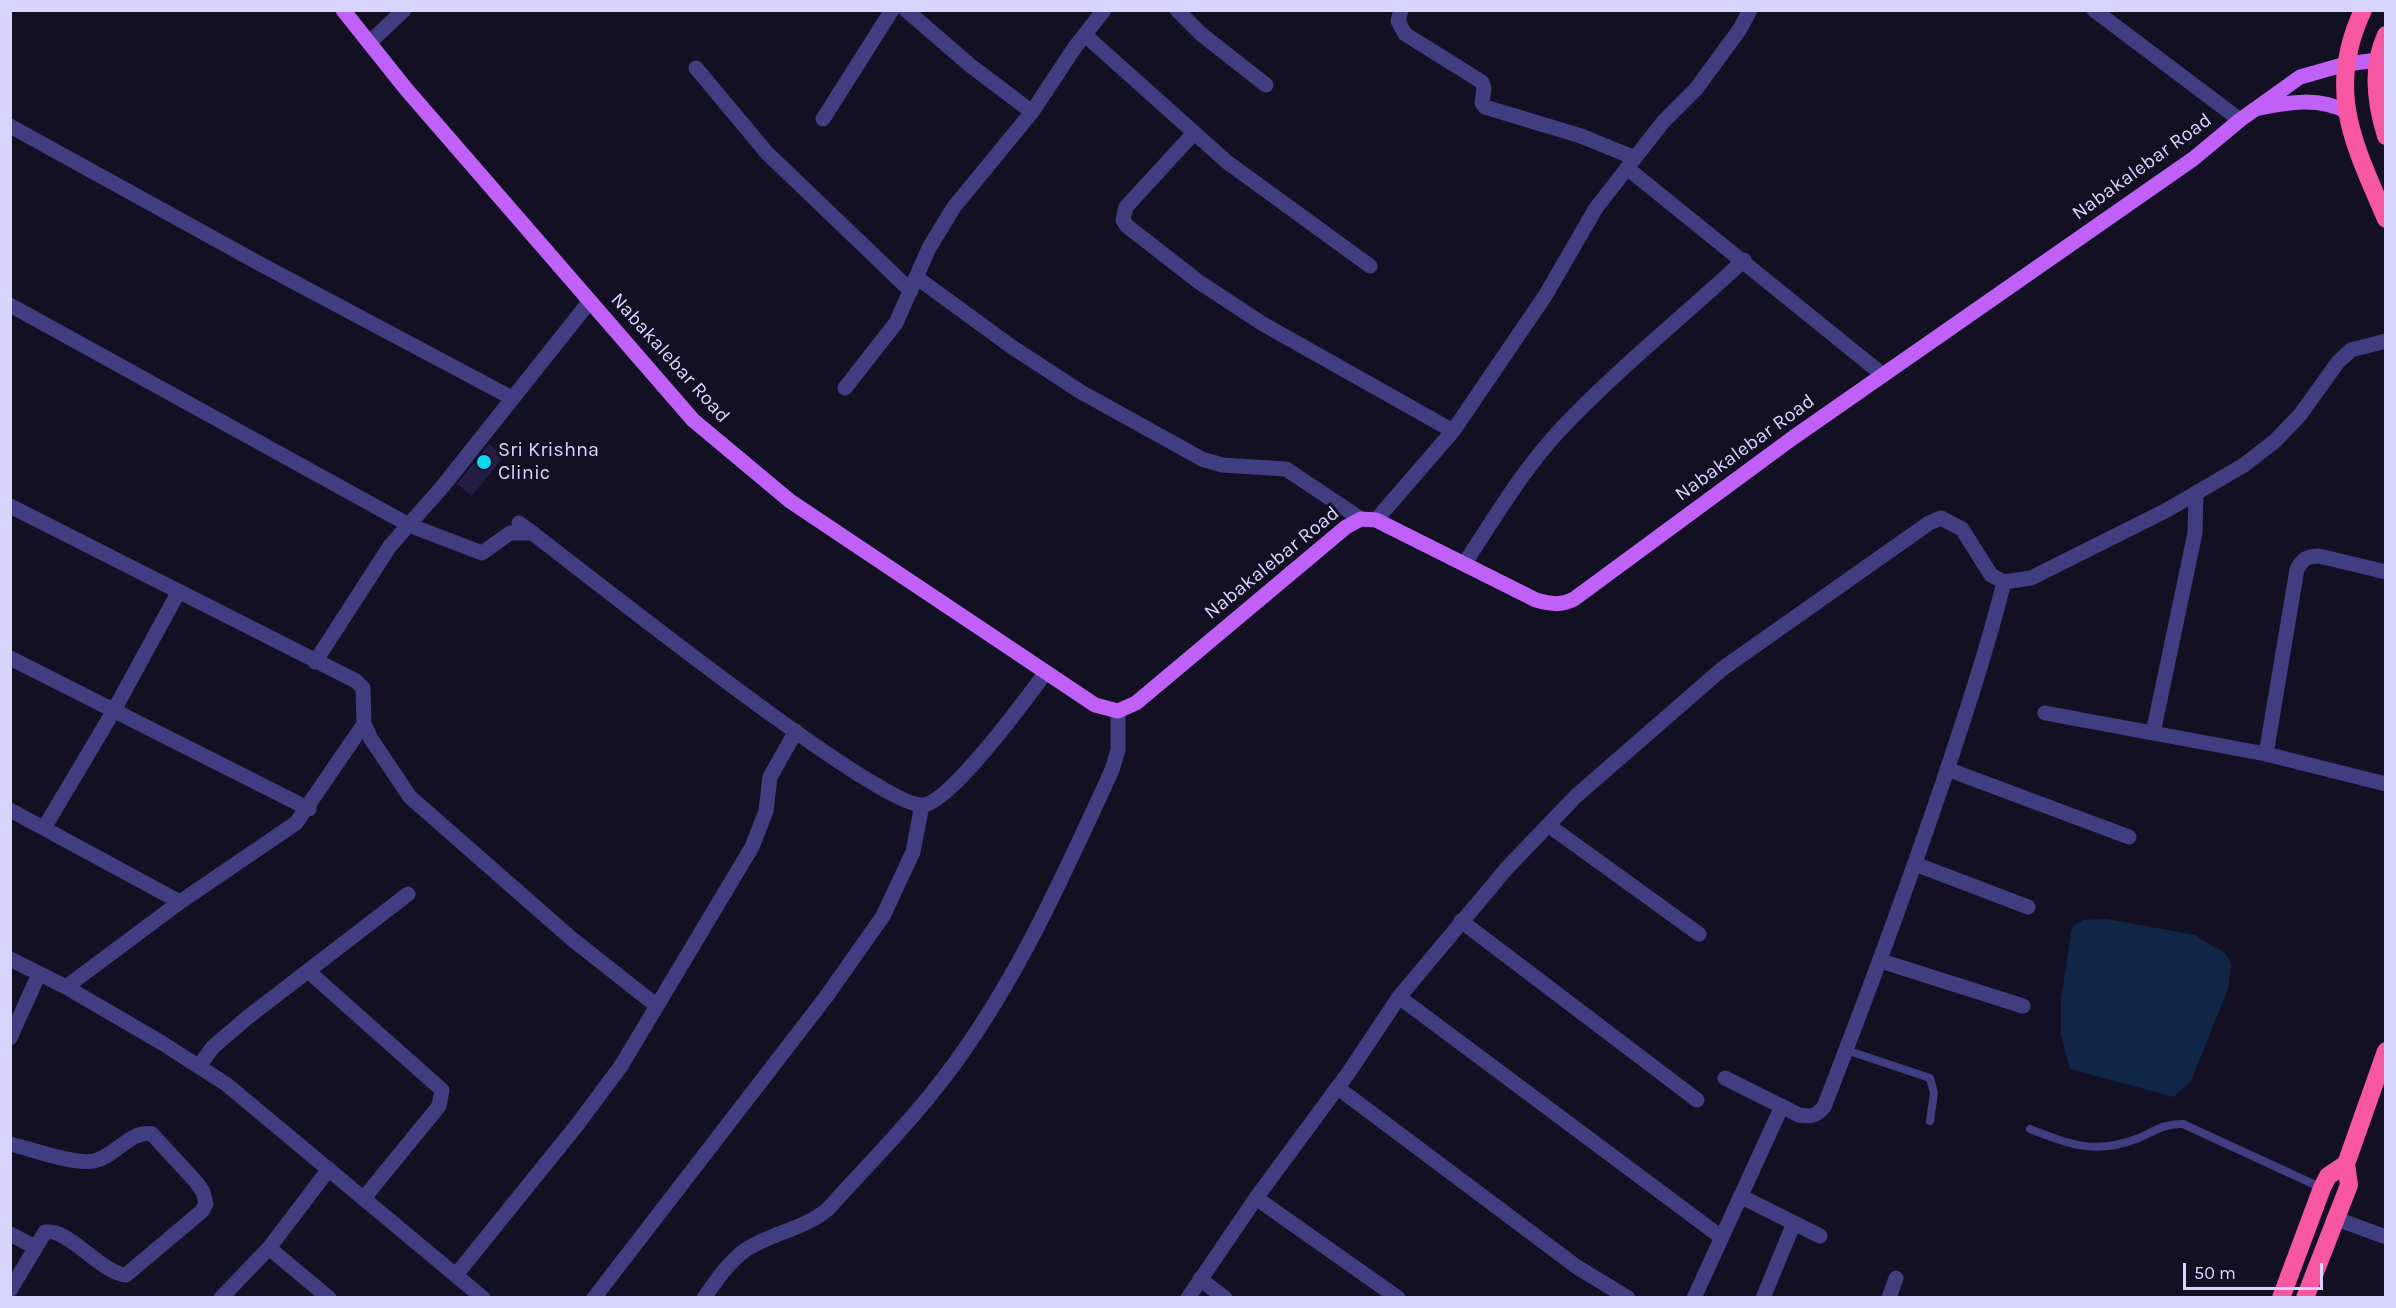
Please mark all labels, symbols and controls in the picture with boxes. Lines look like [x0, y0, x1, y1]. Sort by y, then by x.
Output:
street label: Nabakalebar Road [2068, 108, 2216, 226]
street label: Nabakalebar Road [605, 288, 735, 428]
street label: Nabakalebar Road [1671, 389, 1819, 507]
place label: Sri Krishna Clinic [498, 438, 599, 485]
marker: Sri Krishna Clinic [475, 453, 493, 471]
street label: Nabakalebar Road [1200, 501, 1344, 625]
scale bar [2186, 1251, 2326, 1289]
text: 50 m [2194, 1262, 2236, 1284]

